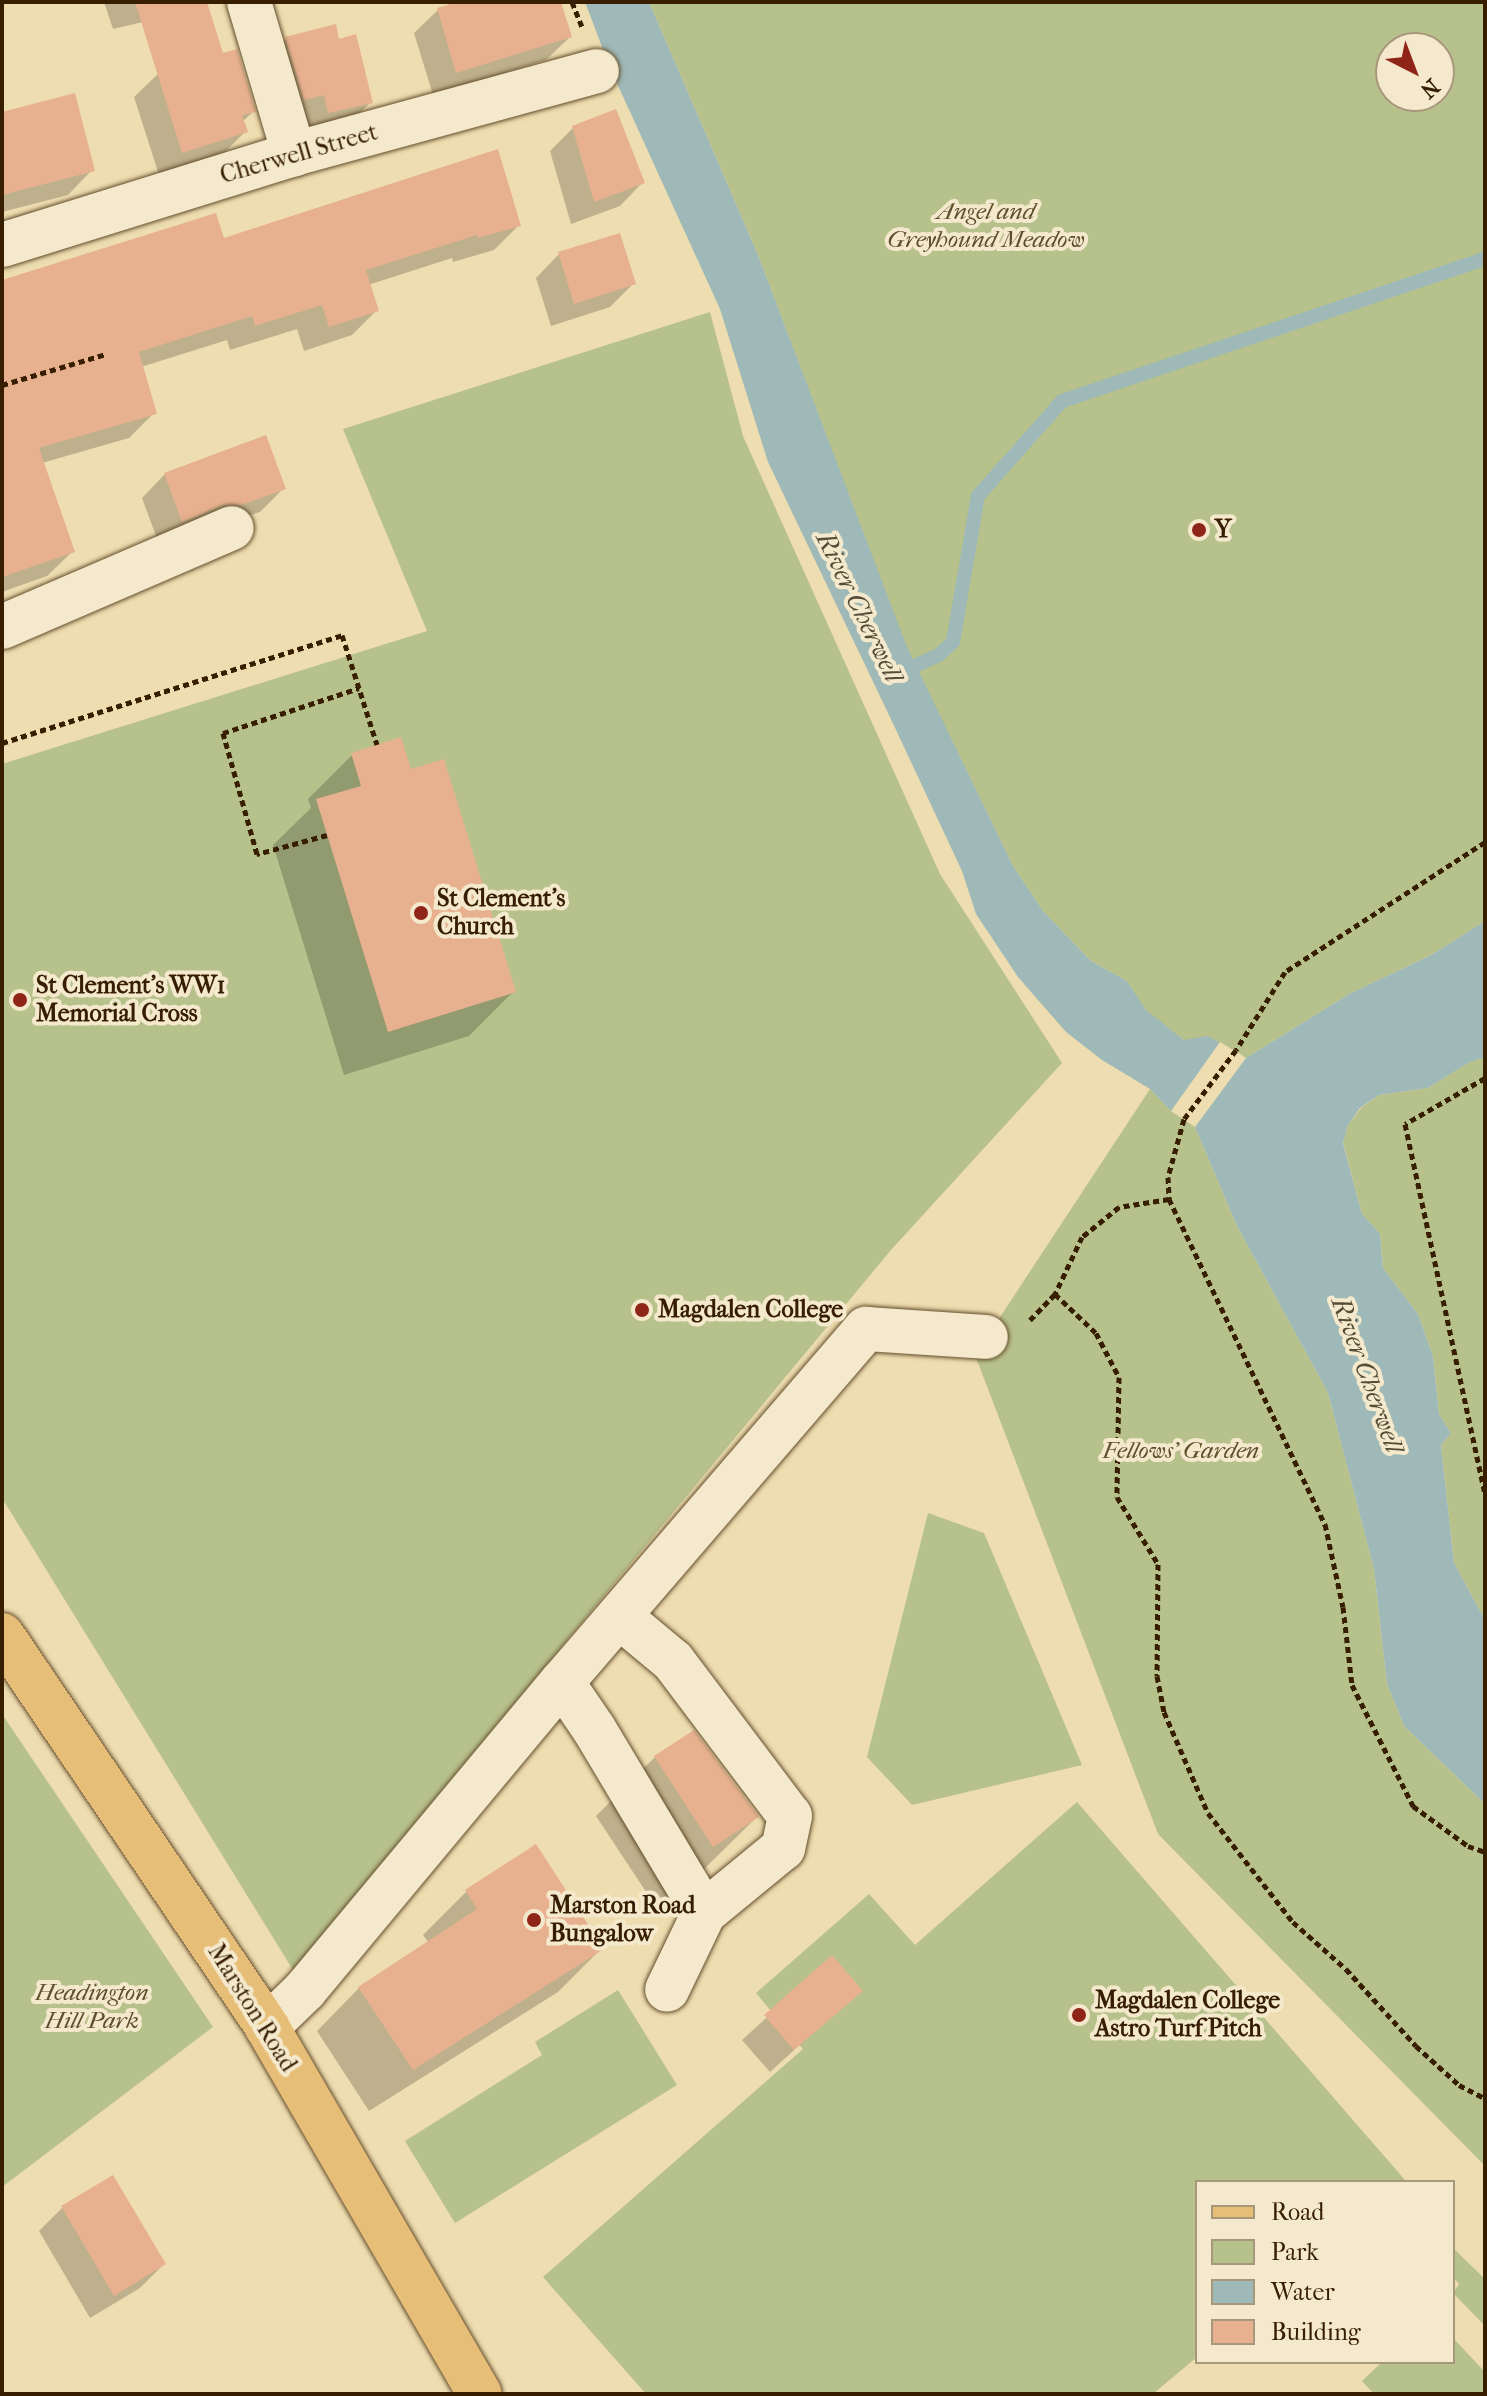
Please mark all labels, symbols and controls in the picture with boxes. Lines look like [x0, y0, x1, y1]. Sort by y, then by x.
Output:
north arrow [1375, 32, 1455, 112]
text: N [1415, 73, 1445, 104]
street label: Cherwell Street [217, 118, 381, 190]
park label: Angel and Greyhound Meadow [887, 198, 1085, 254]
place label: Y [1215, 516, 1231, 544]
marker: Y [1190, 521, 1208, 539]
water label: River Cherwell [809, 527, 909, 687]
place label: St Clement's Church [437, 885, 565, 941]
marker: St Clement's Church [412, 904, 430, 922]
place label: St Clement's WW1 Memorial Cross [36, 972, 225, 1028]
marker: St Clement's WW1 Memorial Cross [11, 991, 29, 1009]
water label: River Cherwell [1324, 1293, 1410, 1457]
place label: Magdalen College [658, 1296, 843, 1324]
marker: Magdalen College [633, 1301, 651, 1319]
park label: Fellows' Garden [1103, 1437, 1259, 1465]
place label: Marston Road Bungalow [550, 1892, 695, 1948]
marker: Marston Road Bungalow [525, 1911, 543, 1929]
street label: Marston Road [201, 1939, 303, 2077]
park label: Headington Hill Park [35, 1979, 149, 2035]
place label: Magdalen College Astro Turf Pitch [1095, 1987, 1280, 2043]
marker: Magdalen College Astro Turf Pitch [1070, 2006, 1088, 2024]
legend [1195, 2180, 1455, 2364]
text: Road [1271, 2198, 1324, 2226]
text: Park [1271, 2238, 1319, 2266]
text: Water [1271, 2278, 1335, 2306]
text: Building [1271, 2318, 1361, 2346]

